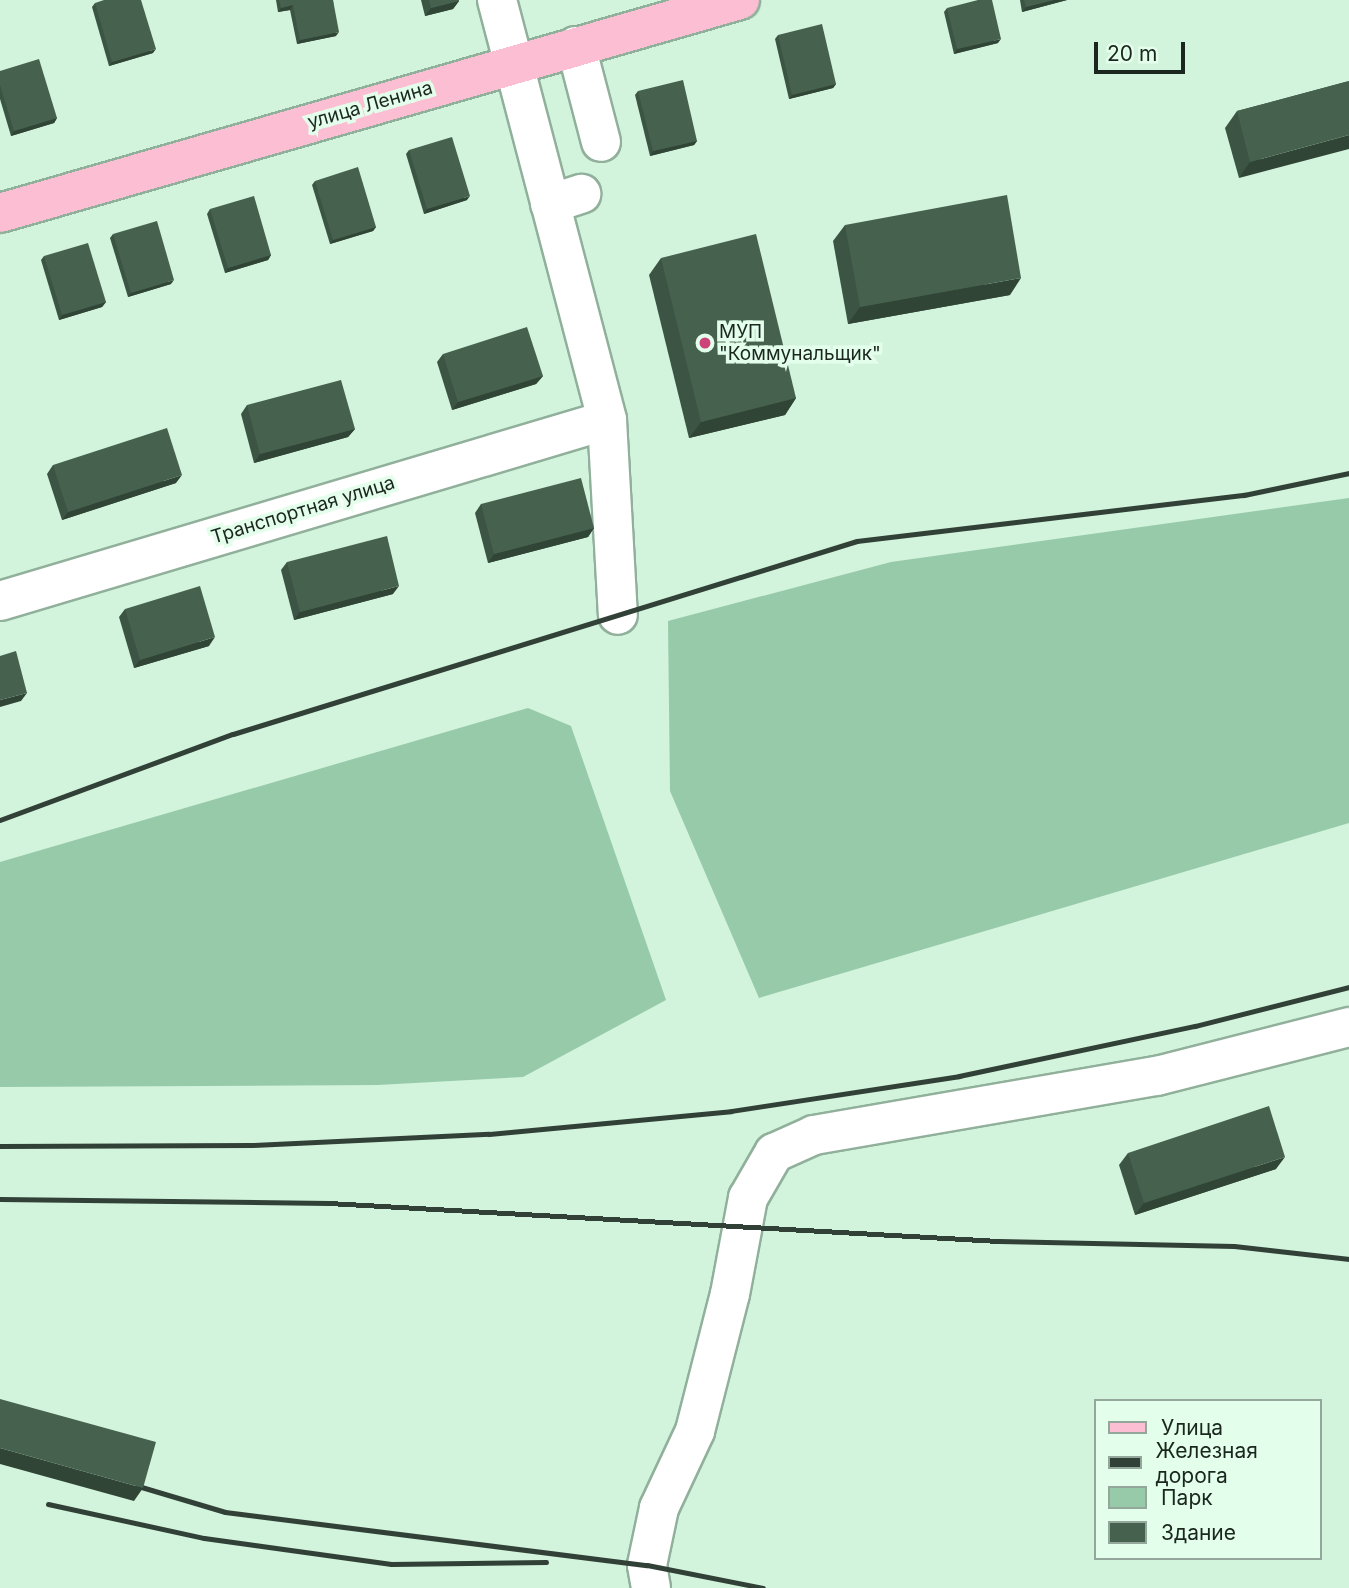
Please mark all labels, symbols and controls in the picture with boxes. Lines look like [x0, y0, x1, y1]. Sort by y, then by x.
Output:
scale bar [1097, 28, 1188, 72]
text: 20 m [1107, 41, 1157, 66]
street label: улица Ленина [305, 76, 435, 134]
place label: МУП "Коммунальщик" [719, 321, 881, 365]
marker: МУП "Коммунальщик" [697, 335, 713, 351]
street label: Транспортная улица [208, 471, 398, 549]
legend [1094, 1399, 1321, 1560]
text: Улица [1161, 1415, 1223, 1440]
text: Железная дорога [1156, 1438, 1258, 1488]
text: Парк [1161, 1485, 1213, 1510]
text: Здание [1161, 1520, 1236, 1545]

